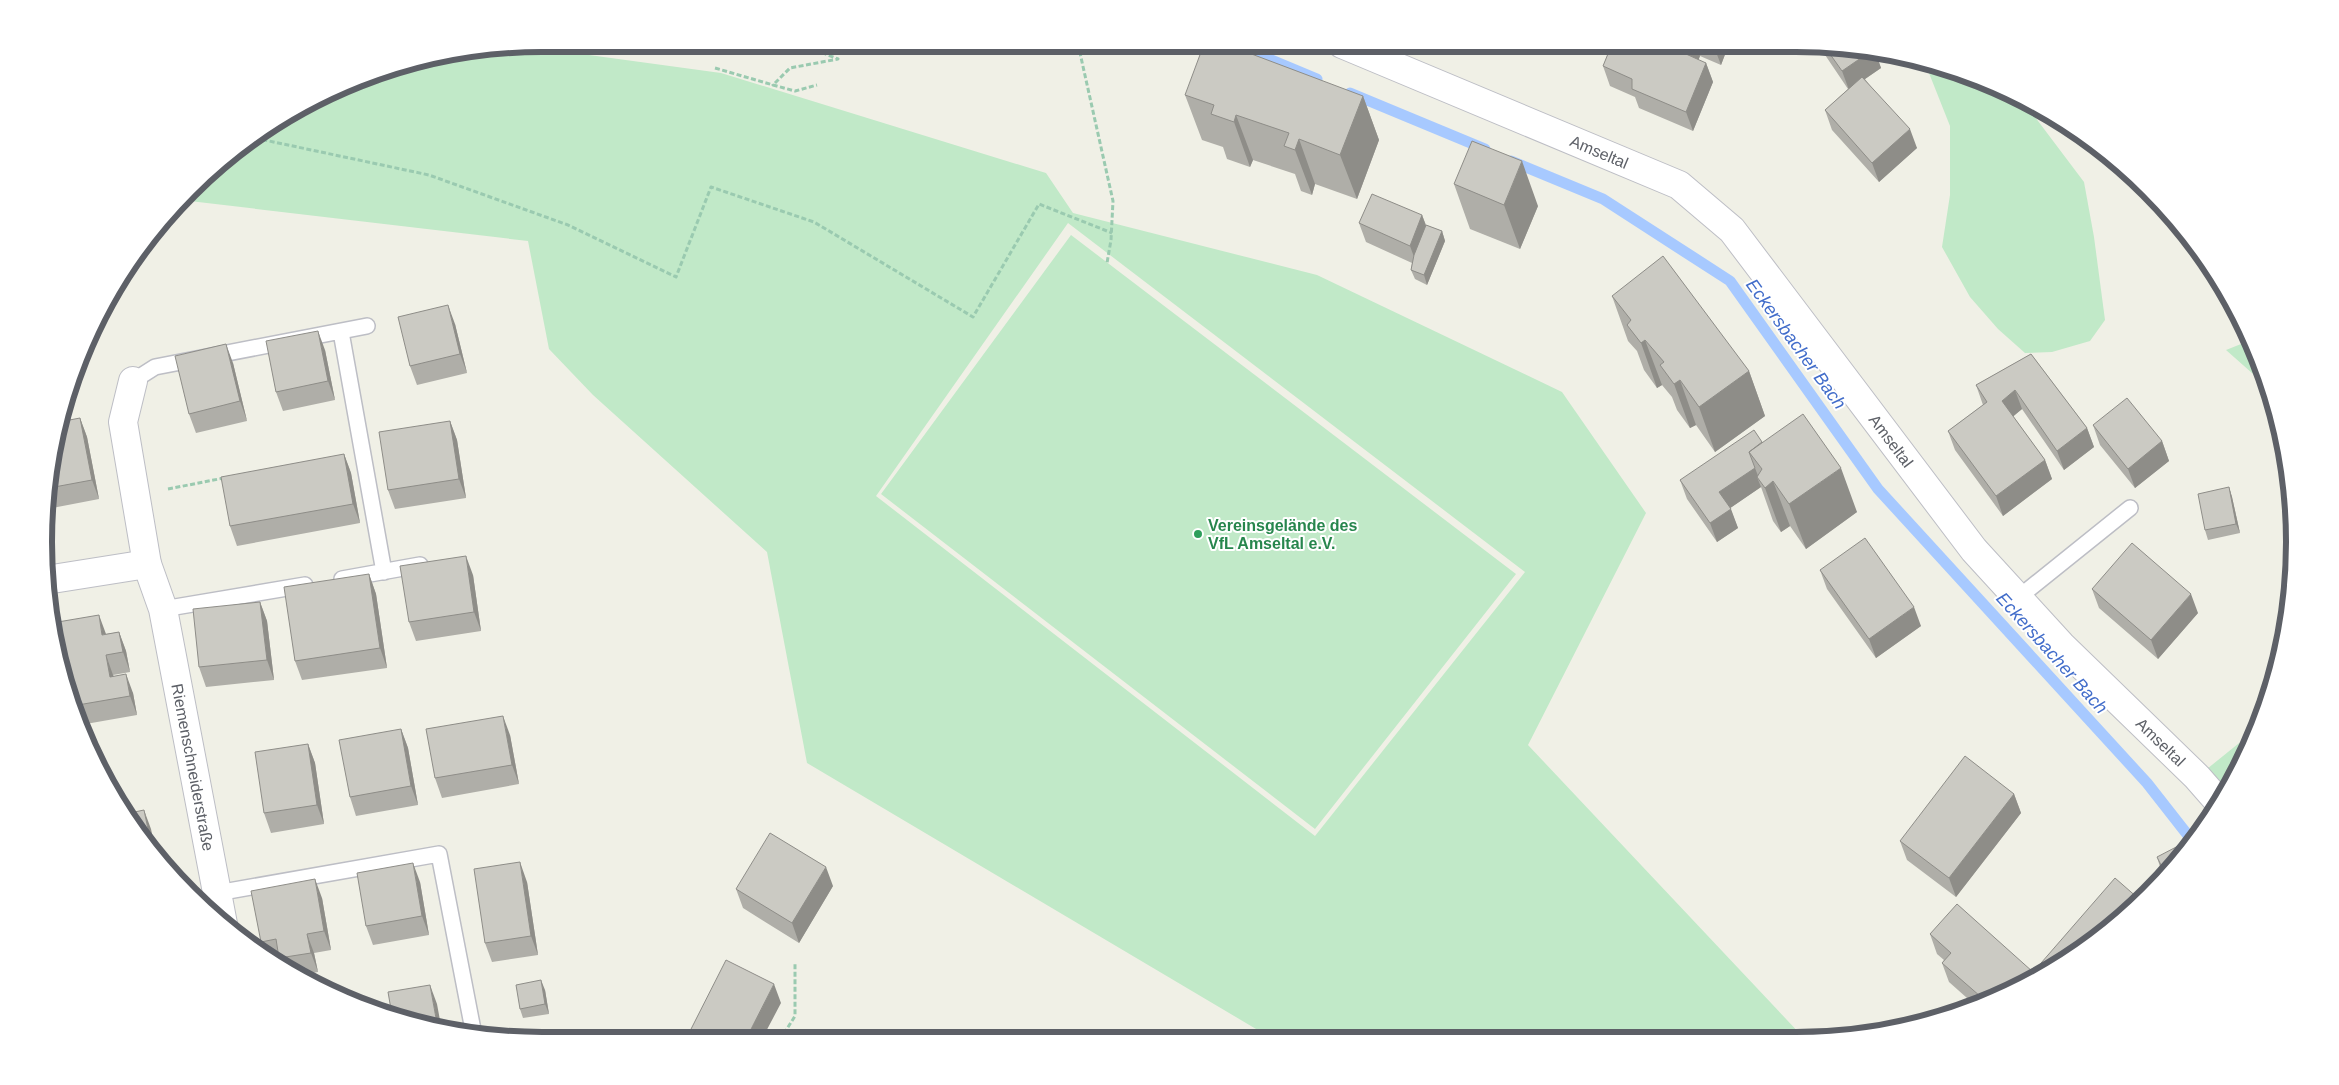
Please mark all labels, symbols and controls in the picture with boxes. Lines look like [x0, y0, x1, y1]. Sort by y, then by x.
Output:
street label: Amseltal [1568, 132, 1631, 172]
water label: Eckersbacher Bach [1742, 275, 1850, 413]
street label: Amseltal [1866, 411, 1916, 471]
place label: Vereinsgelände des VfL Amseltal e.V. [1208, 517, 1358, 552]
marker: Vereinsgelände des VfL Amseltal e.V. [1192, 528, 1204, 540]
water label: Eckersbacher Bach [1992, 588, 2112, 718]
street label: Riemenschneiderstraße [168, 682, 217, 852]
street label: Amseltal [2133, 715, 2188, 770]

